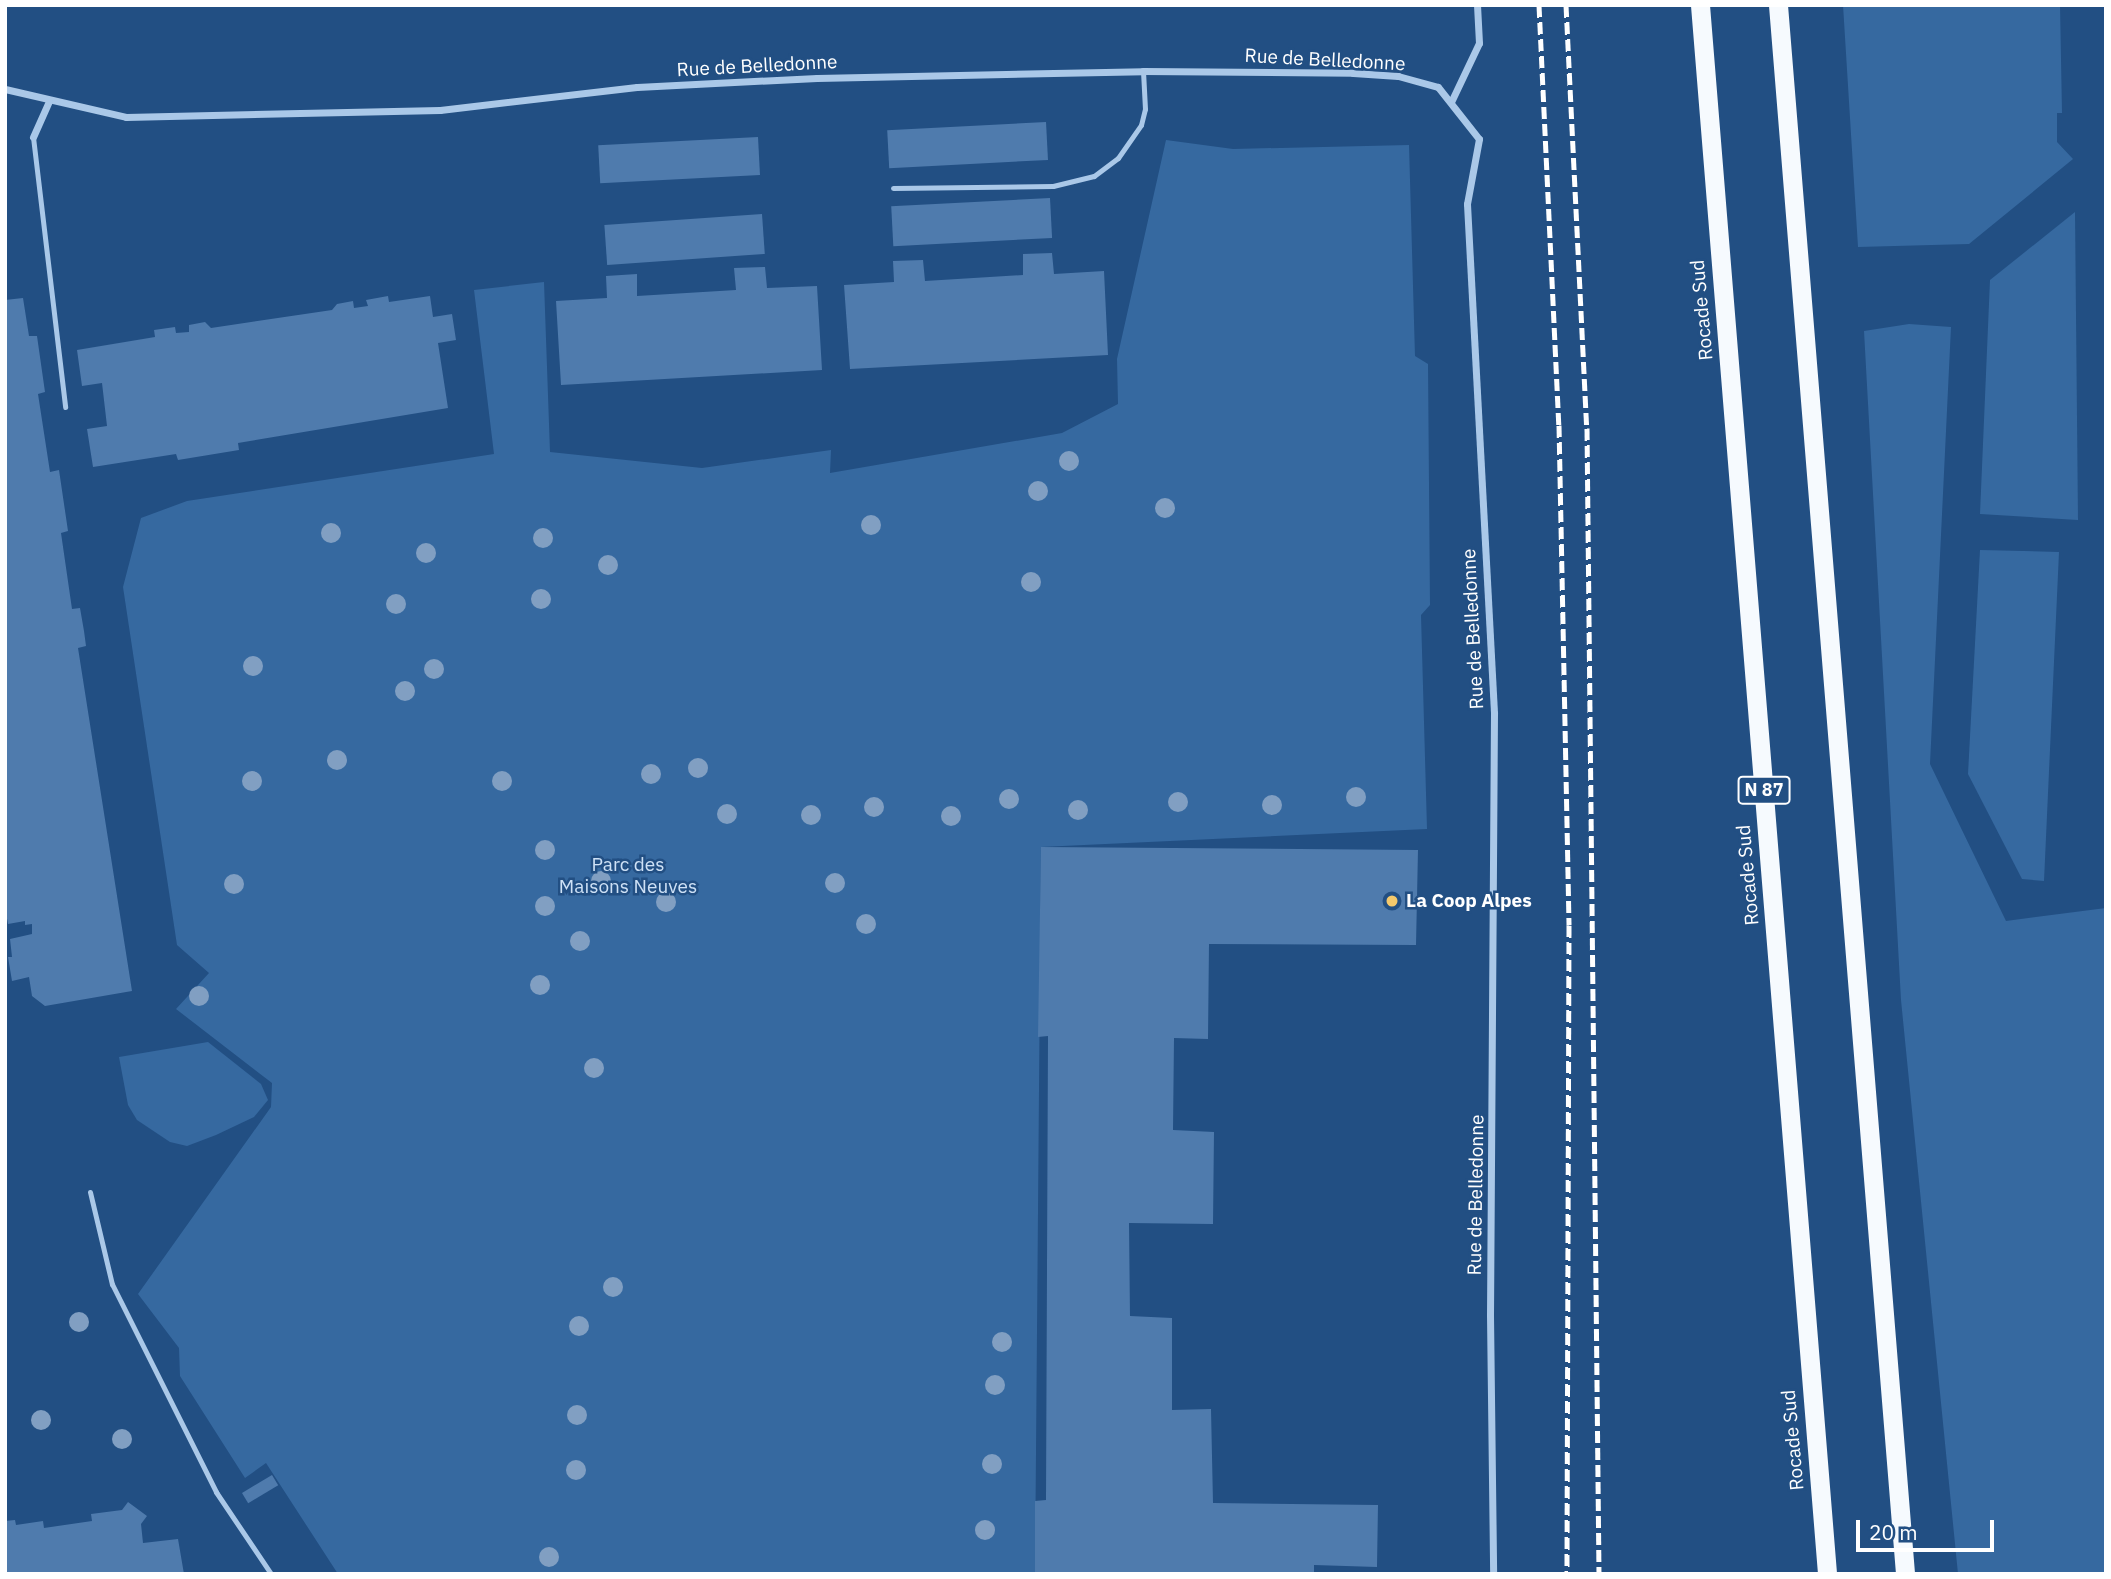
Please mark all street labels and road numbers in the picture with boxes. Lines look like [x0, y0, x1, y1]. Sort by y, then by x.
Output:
street label: Rue de Belledonne [1244, 44, 1406, 76]
street label: Rue de Belledonne [676, 50, 838, 82]
street label: Rocade Sud [1686, 259, 1718, 361]
street label: Rue de Belledonne [1457, 548, 1489, 710]
road number: N 87 [1736, 776, 1792, 804]
street label: Rocade Sud [1732, 824, 1764, 926]
street label: Rue de Belledonne [1463, 1114, 1489, 1276]
street label: Rocade Sud [1777, 1389, 1809, 1491]

